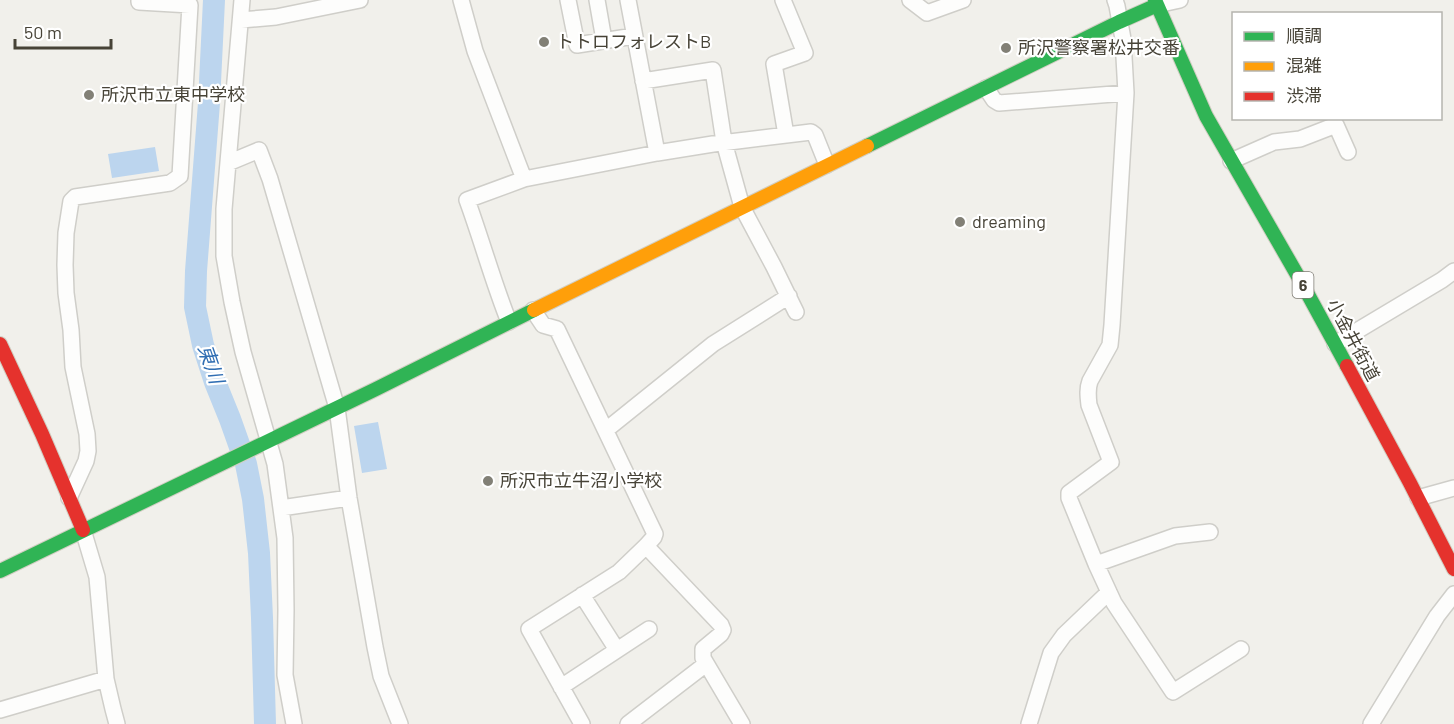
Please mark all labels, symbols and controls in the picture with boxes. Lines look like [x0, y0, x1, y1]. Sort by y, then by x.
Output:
scale bar [15, 12, 111, 50]
legend [1232, 12, 1442, 120]
text: 50 m [24, 21, 62, 43]
text: 順調 [1286, 24, 1322, 46]
place label: トトロフォレストB [556, 30, 711, 52]
marker: トトロフォレストB [537, 35, 551, 49]
place label: 所沢警察署松井交番 [1018, 36, 1180, 58]
marker: 所沢警察署松井交番 [999, 41, 1013, 55]
text: 混雑 [1286, 54, 1322, 76]
place label: 所沢市立東中学校 [101, 83, 245, 105]
text: 渋滞 [1286, 84, 1322, 106]
marker: 所沢市立東中学校 [82, 88, 96, 102]
place label: dreaming [972, 210, 1046, 232]
marker: dreaming [953, 215, 967, 229]
road number: 6 [1292, 272, 1314, 298]
street label: 小金井街道 [1323, 295, 1385, 384]
water label: 東川 [194, 341, 230, 388]
place label: 所沢市立牛沼小学校 [500, 469, 662, 491]
marker: 所沢市立牛沼小学校 [481, 474, 495, 488]

